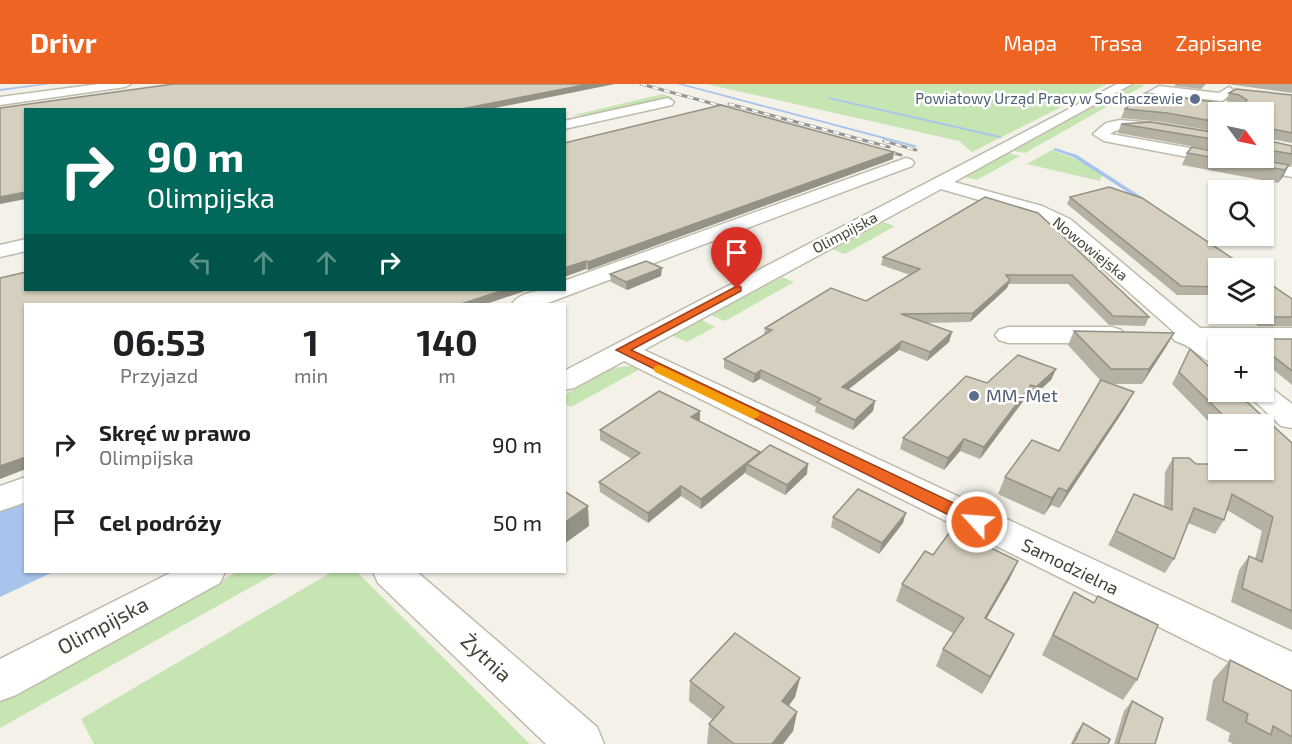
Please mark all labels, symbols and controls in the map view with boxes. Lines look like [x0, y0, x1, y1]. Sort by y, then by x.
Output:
text: Drivr [30, 25, 97, 59]
text: Mapa [1003, 30, 1057, 55]
text: Trasa [1090, 30, 1143, 55]
text: Zapisane [1176, 30, 1262, 55]
place label: Powiatowy Urząd Pracy w Sochaczewie [915, 89, 1183, 107]
marker: Powiatowy Urząd Pracy w Sochaczewie [1188, 92, 1202, 106]
north arrow [1208, 102, 1274, 168]
map controls [1208, 102, 1274, 480]
text: 90 m [147, 130, 244, 180]
icon: right [48, 132, 126, 210]
button: search [1208, 180, 1274, 246]
text: Olimpijska [147, 181, 275, 213]
street label: Olimpijska [809, 208, 881, 258]
street label: Nowowiejska [1049, 213, 1132, 285]
pin [711, 227, 762, 289]
icon: arrive [720, 236, 753, 269]
icon: left [184, 246, 217, 279]
icon: ahead [247, 246, 280, 279]
icon: ahead [310, 246, 343, 279]
icon: right [373, 246, 406, 279]
button: layers [1208, 258, 1274, 324]
text: 06:53 [112, 320, 206, 363]
text: 1 [303, 320, 319, 363]
text: 140 [417, 320, 478, 363]
button: + [1208, 336, 1274, 402]
text: Przyjazd [120, 363, 198, 387]
text: min [294, 363, 328, 387]
text: m [438, 363, 456, 387]
place label: MM-Met [986, 384, 1058, 406]
marker: MM-Met [967, 389, 981, 403]
button: − [1208, 414, 1274, 480]
text: Skręć w prawo [99, 419, 251, 445]
icon: right [48, 428, 81, 461]
text: 90 m [492, 431, 542, 457]
text: Olimpijska [99, 445, 194, 469]
position arrow [945, 490, 1009, 554]
icon: arrive [48, 506, 81, 539]
text: Cel podróży [99, 509, 221, 535]
text: 50 m [493, 509, 542, 535]
street label: Samodzielna [1018, 533, 1123, 599]
street label: Olimpijska [53, 590, 153, 660]
street label: Żytnia [457, 627, 517, 686]

